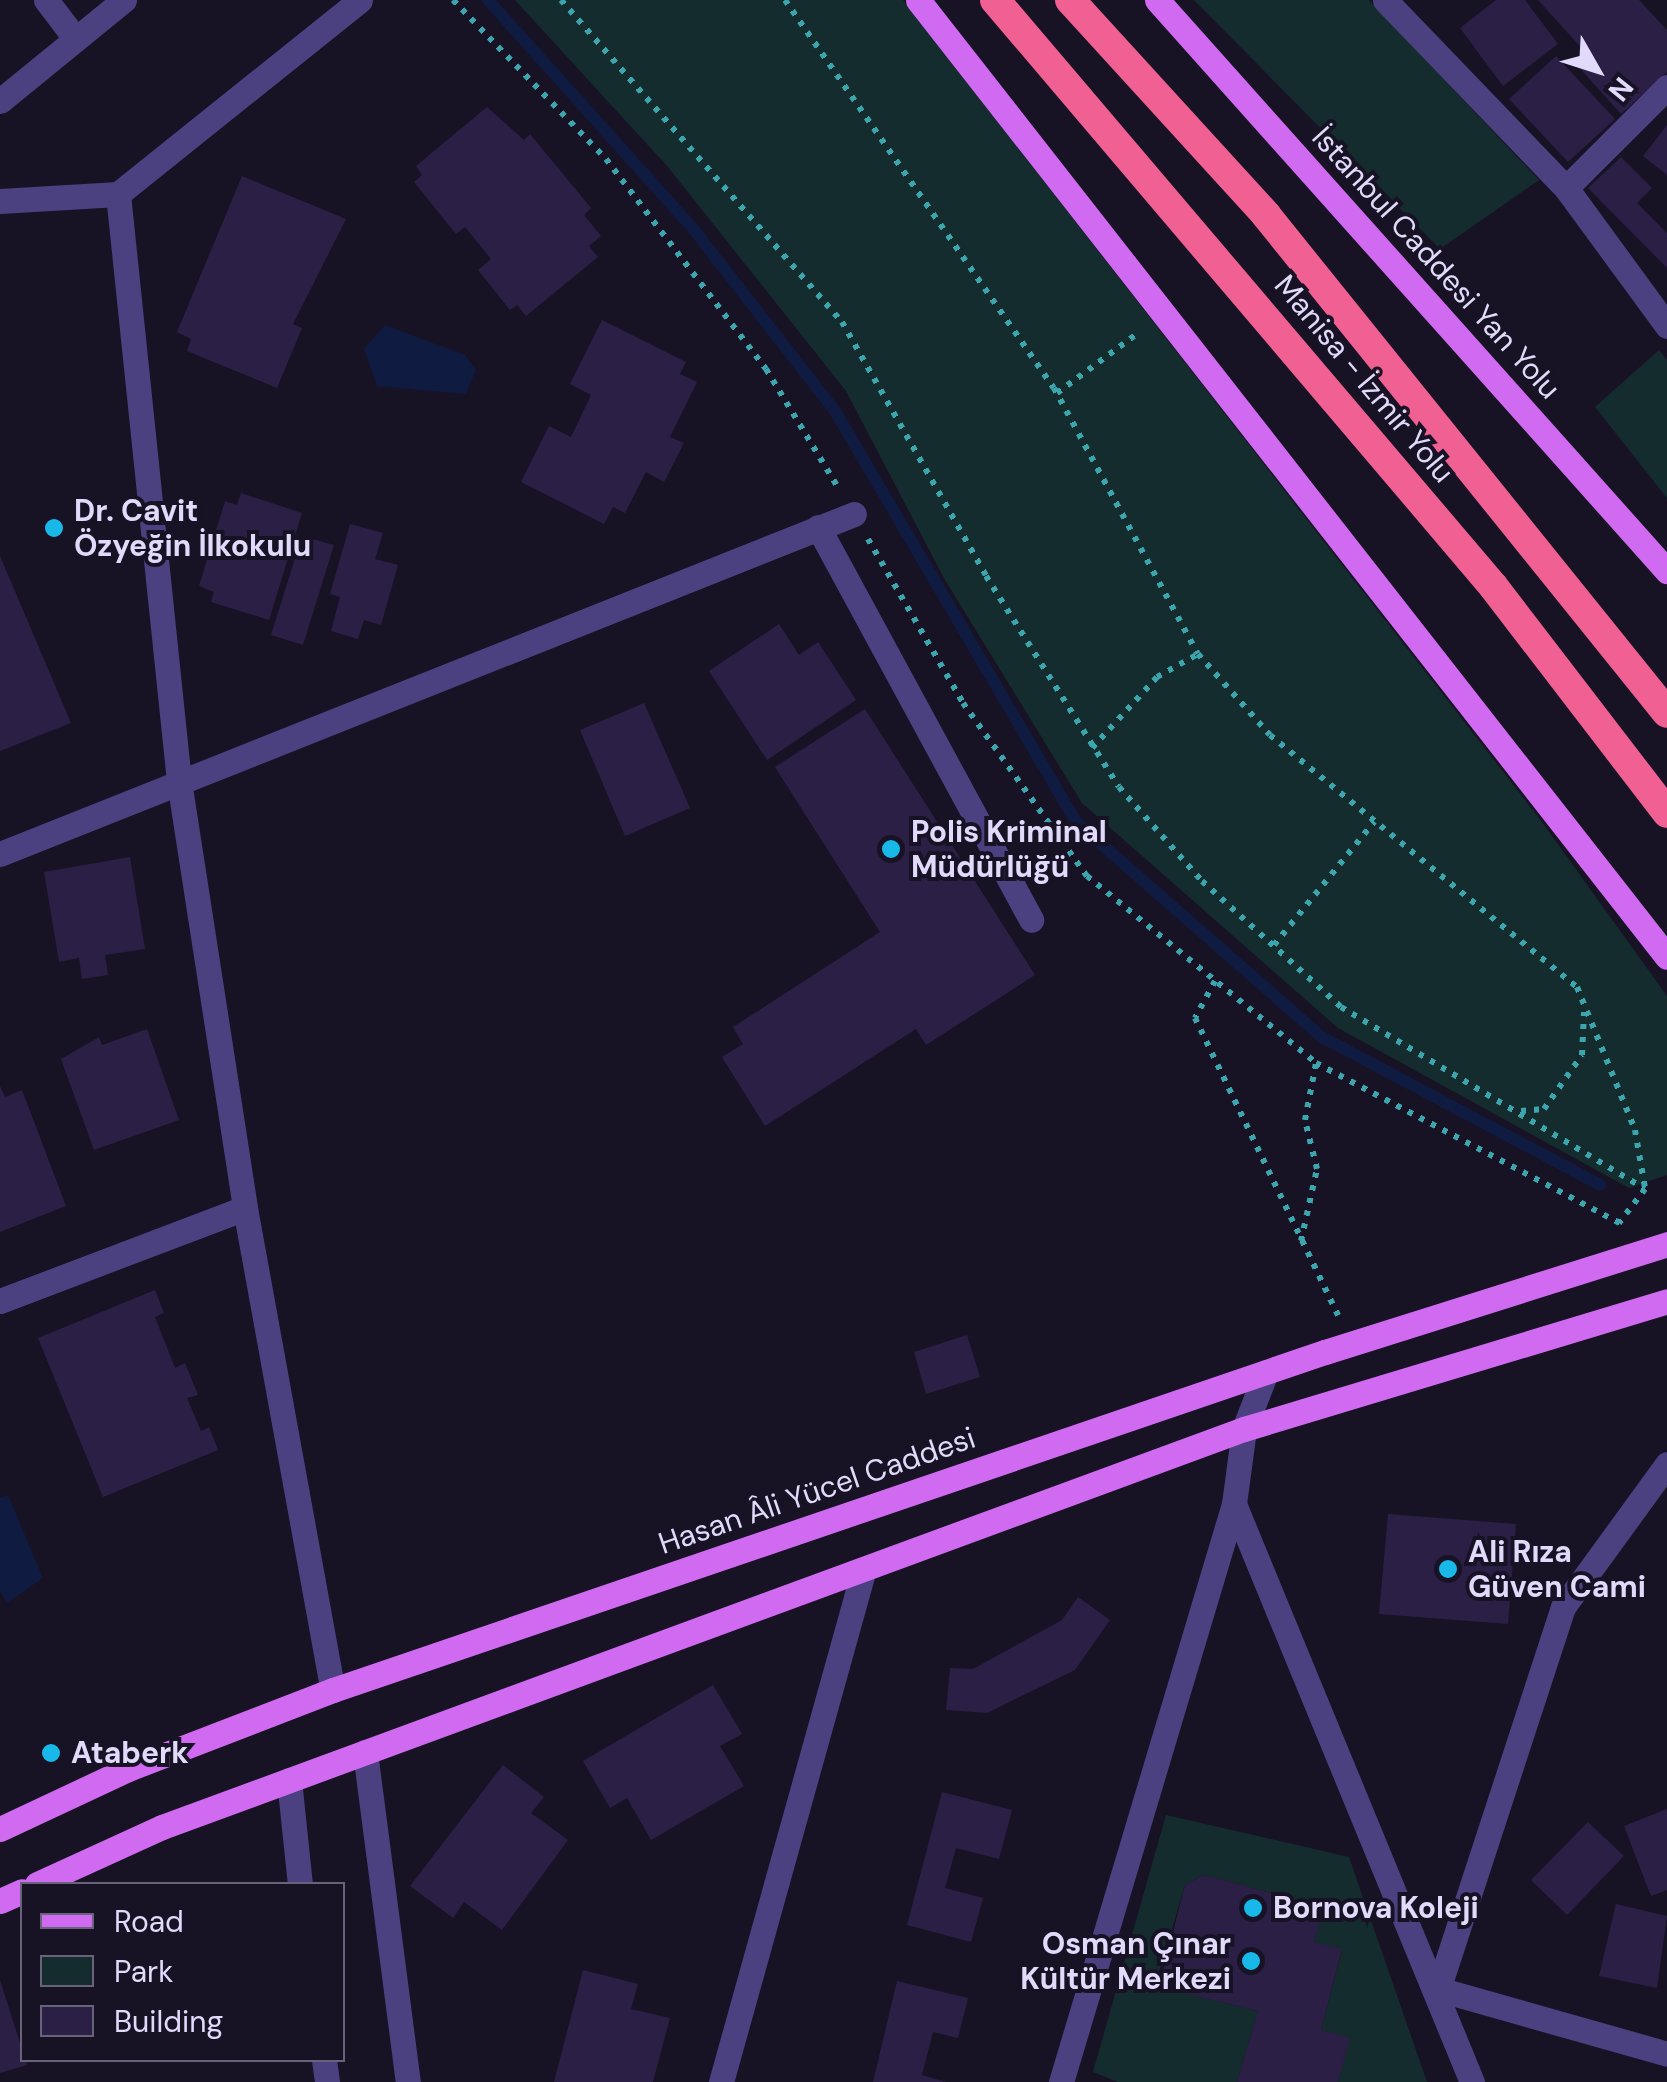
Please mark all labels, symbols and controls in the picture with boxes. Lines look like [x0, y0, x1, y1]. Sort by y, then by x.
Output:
north arrow [1547, 20, 1647, 120]
text: N [1600, 70, 1642, 109]
street label: İstanbul Caddesi Yan Yolu [1304, 120, 1568, 406]
street label: Manisa - İzmir Yolu [1267, 268, 1461, 490]
place label: Dr. Cavit Özyeğin İlkokulu [74, 493, 311, 564]
marker: Dr. Cavit Özyeğin İlkokulu [43, 517, 65, 539]
place label: Polis Kriminal Müdürlüğü [911, 814, 1107, 884]
marker: Polis Kriminal Müdürlüğü [880, 838, 902, 860]
street label: Hasan Âli Yücel Caddesi [654, 1420, 980, 1562]
place label: Ali Rıza Güven Cami [1468, 1534, 1646, 1604]
marker: Ali Rıza Güven Cami [1437, 1558, 1459, 1580]
place label: Ataberk [71, 1735, 189, 1771]
marker: Ataberk [40, 1742, 62, 1764]
legend [20, 1882, 345, 2062]
place label: Bornova Koleji [1273, 1890, 1479, 1926]
marker: Bornova Koleji [1242, 1897, 1264, 1919]
text: Road [114, 1902, 184, 1941]
place label: Osman Çınar Kültür Merkezi [1020, 1926, 1231, 1996]
marker: Osman Çınar Kültür Merkezi [1240, 1950, 1262, 1972]
text: Park [114, 1952, 173, 1991]
text: Building [114, 2002, 223, 2041]

